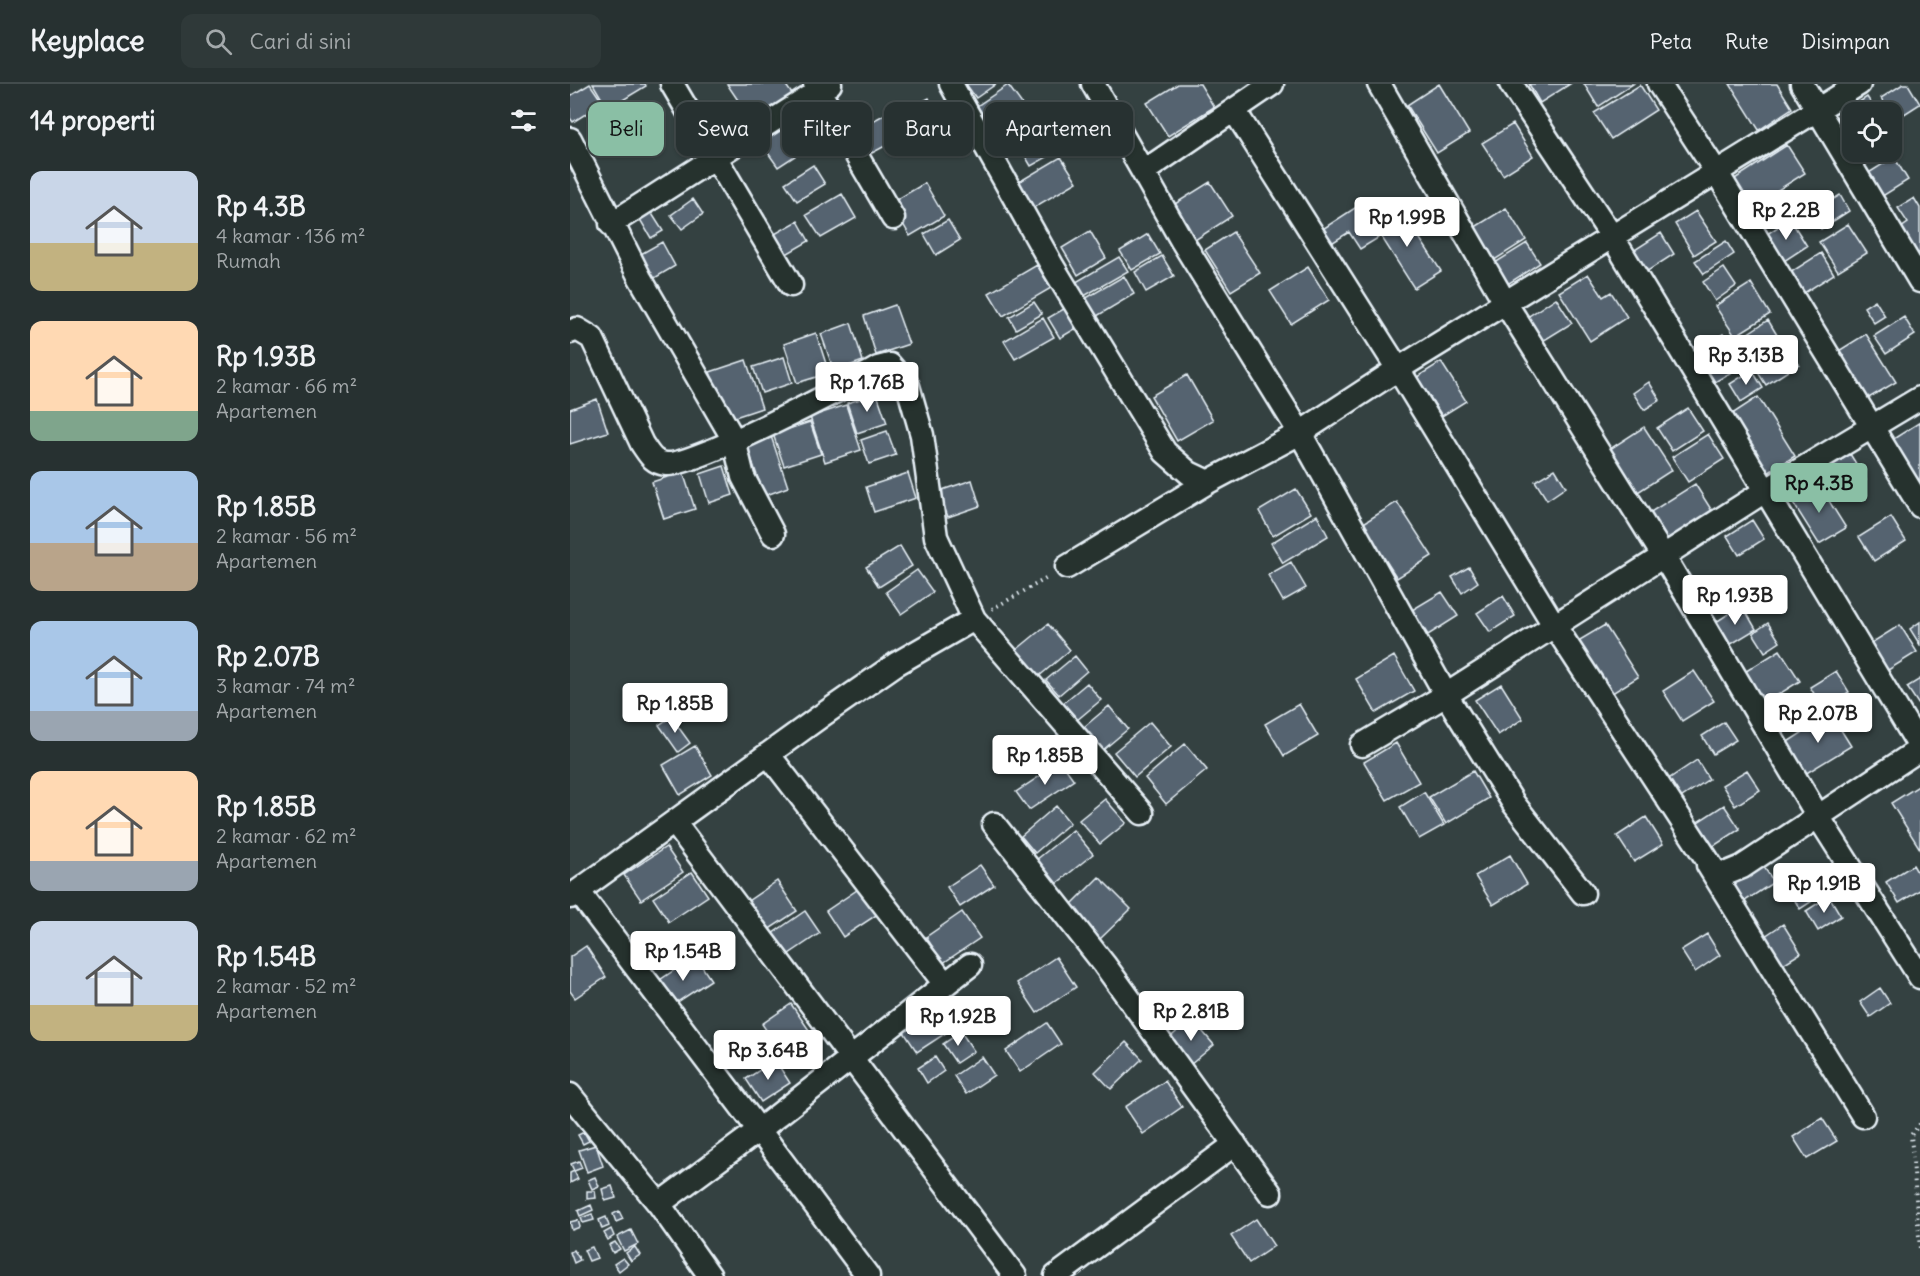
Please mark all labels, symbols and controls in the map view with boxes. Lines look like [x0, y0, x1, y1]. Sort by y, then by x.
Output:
search box [181, 14, 601, 68]
text: Keyplace [30, 23, 145, 59]
icon: search [202, 25, 235, 58]
text: Cari di sini [250, 27, 351, 55]
text: Peta [1650, 28, 1692, 55]
text: Rute [1725, 28, 1769, 55]
text: Disimpan [1802, 28, 1890, 55]
chip: Beli [588, 102, 664, 156]
chip: Sewa [676, 102, 770, 156]
chip: Filter [782, 102, 872, 156]
chip: Baru [884, 102, 973, 156]
chip: Apartemen [985, 102, 1133, 156]
map controls [1842, 102, 1902, 162]
button: locate [1842, 102, 1902, 162]
text: 14 properti [30, 104, 155, 137]
icon: filters [507, 104, 540, 137]
text: Rp 4.3B [216, 190, 306, 223]
pin: Rp 2.2B [1731, 190, 1841, 241]
icon: home [78, 195, 150, 267]
pin: Rp 1.99B [1345, 197, 1469, 248]
text: Rp 2.2B [1752, 197, 1820, 222]
text: Rp 1.99B [1368, 204, 1446, 229]
text: 4 kamar · 136 m² [216, 223, 366, 248]
text: Rumah [216, 248, 281, 273]
pin: Rp 3.13B [1684, 335, 1808, 386]
text: Rp 1.93B [216, 340, 316, 373]
text: Rp 3.13B [1708, 342, 1784, 367]
icon: home [78, 345, 150, 417]
pin: Rp 1.76B [805, 362, 929, 413]
text: Rp 1.76B [829, 369, 905, 394]
text: 2 kamar · 66 m² [216, 373, 357, 398]
text: Apartemen [216, 398, 317, 423]
pin: Rp 4.3B [1764, 463, 1874, 514]
text: Rp 4.3B [1784, 470, 1854, 495]
text: Rp 1.85B [216, 490, 316, 523]
icon: home [78, 495, 150, 567]
text: 2 kamar · 56 m² [216, 523, 357, 548]
text: Apartemen [216, 548, 317, 573]
pin: Rp 1.93B [1673, 575, 1797, 626]
text: Rp 1.93B [1697, 582, 1773, 607]
text: Rp 2.07B [216, 640, 320, 673]
icon: home [78, 645, 150, 717]
text: 3 kamar · 74 m² [216, 673, 355, 698]
pin: Rp 1.85B [613, 683, 737, 734]
text: Rp 1.85B [636, 690, 714, 715]
pin: Rp 2.07B [1756, 693, 1880, 744]
text: Apartemen [216, 698, 317, 723]
text: Rp 2.07B [1778, 700, 1858, 725]
pin: Rp 1.85B [983, 735, 1107, 786]
text: Rp 1.85B [1006, 742, 1084, 767]
text: Rp 1.85B [216, 790, 316, 823]
icon: home [78, 795, 150, 867]
text: 2 kamar · 62 m² [216, 823, 357, 848]
text: Apartemen [216, 848, 317, 873]
pin: Rp 1.91B [1762, 863, 1886, 914]
text: Rp 1.91B [1787, 870, 1861, 895]
pin: Rp 1.54B [621, 931, 745, 982]
text: Rp 1.54B [644, 938, 722, 963]
text: Rp 1.54B [216, 940, 316, 973]
icon: home [78, 945, 150, 1017]
text: 2 kamar · 52 m² [216, 973, 357, 998]
pin: Rp 2.81B [1129, 991, 1253, 1042]
pin: Rp 1.92B [896, 996, 1020, 1047]
text: Apartemen [216, 998, 317, 1023]
text: Rp 2.81B [1153, 998, 1229, 1023]
text: Rp 1.92B [920, 1003, 996, 1028]
pin: Rp 3.64B [706, 1030, 830, 1081]
text: Rp 3.64B [728, 1037, 808, 1062]

